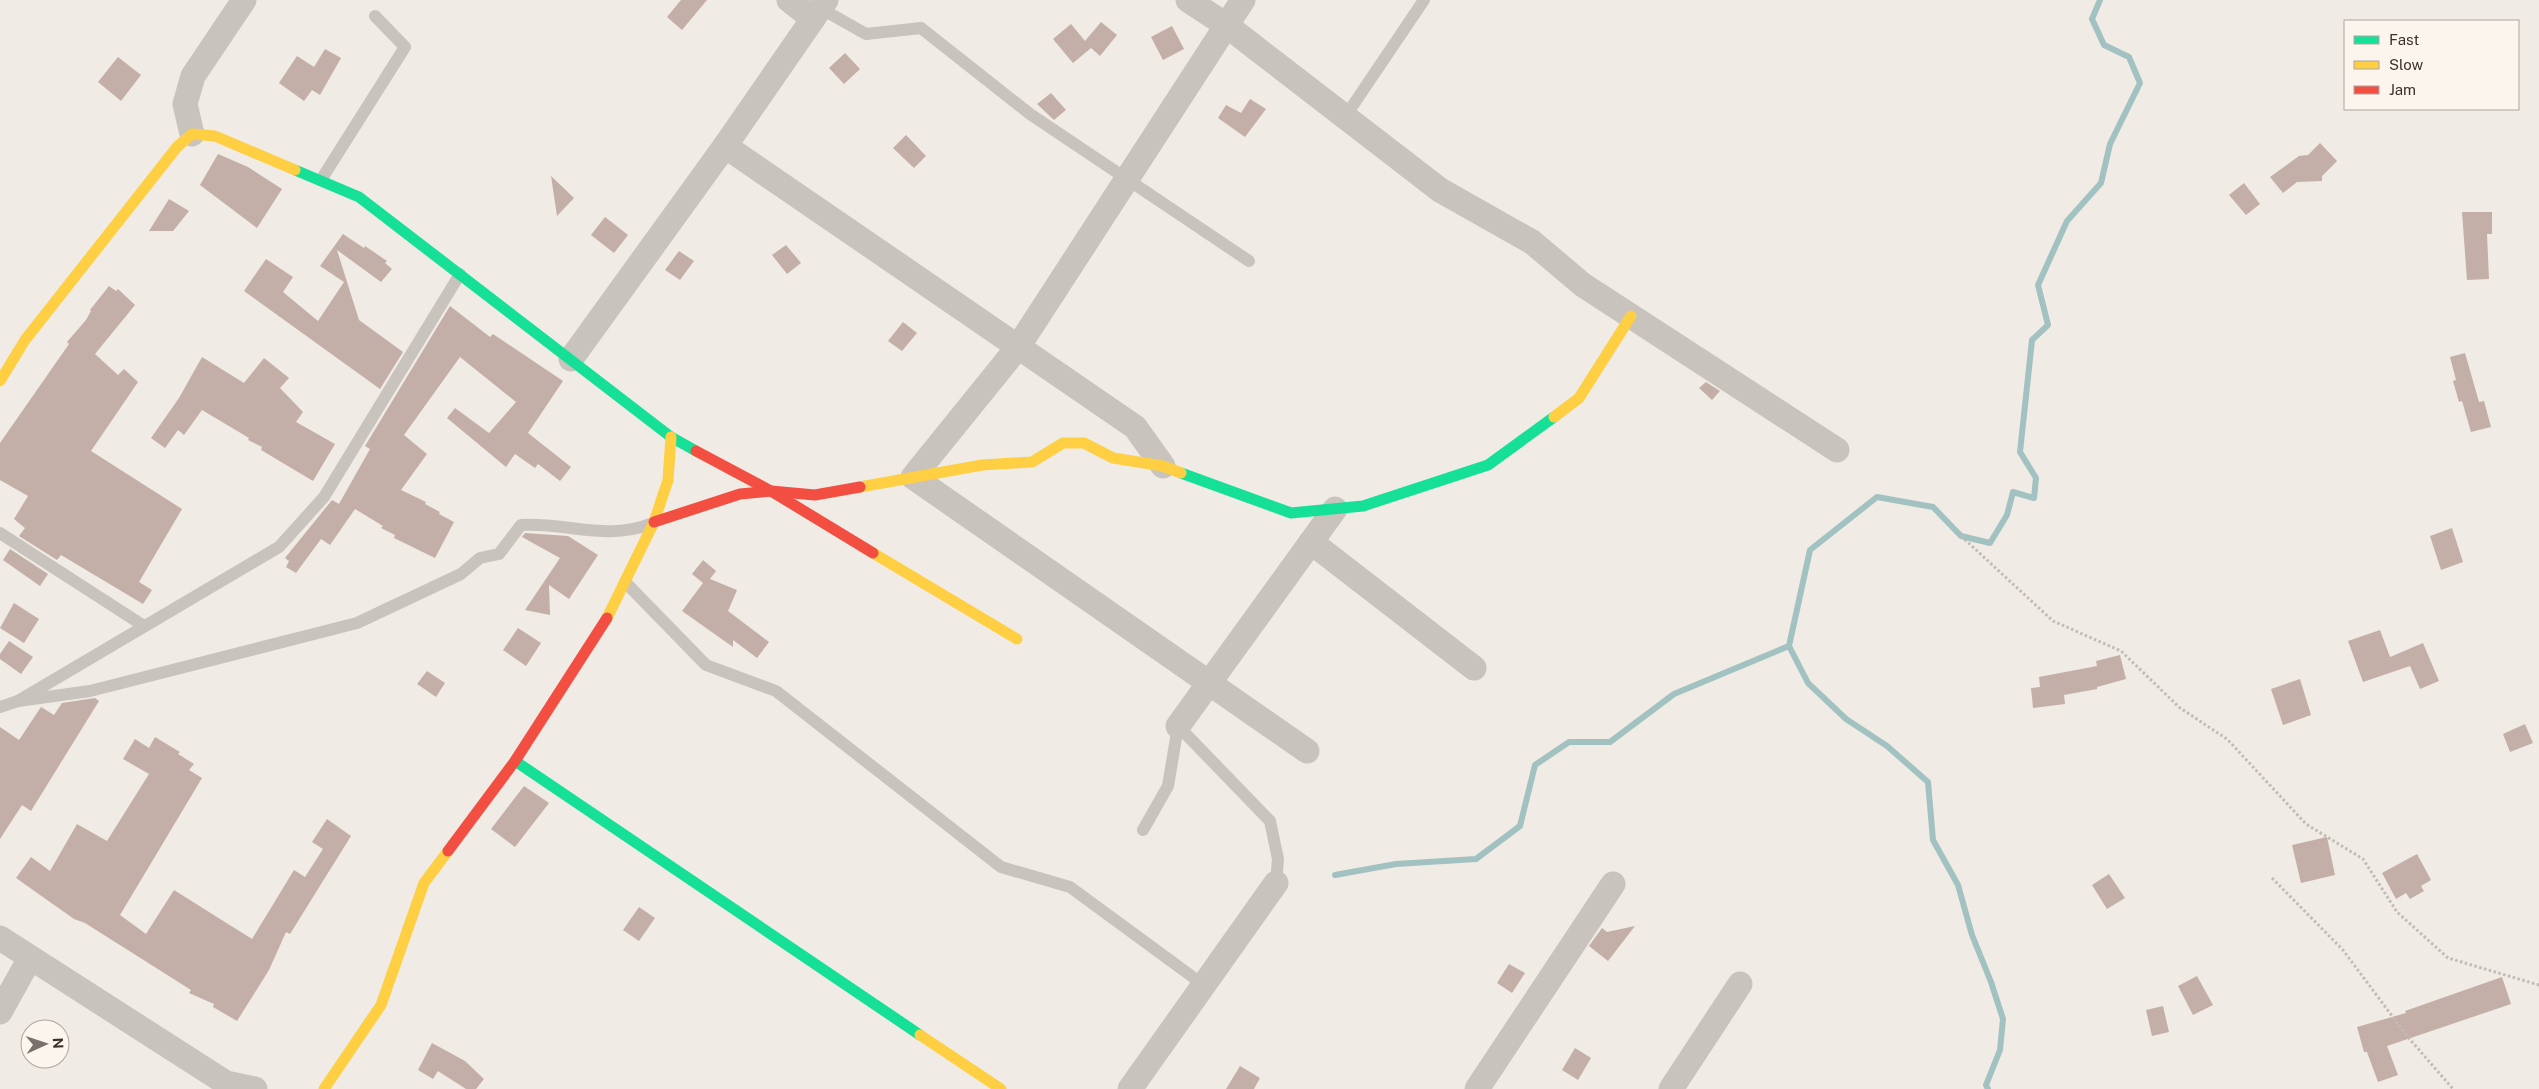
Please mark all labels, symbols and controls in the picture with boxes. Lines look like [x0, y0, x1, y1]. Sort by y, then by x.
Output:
legend [2344, 20, 2519, 110]
text: Fast [2389, 31, 2419, 48]
text: Slow [2389, 56, 2424, 73]
text: Jam [2389, 81, 2416, 98]
north arrow [20, 1019, 70, 1069]
text: N [50, 1037, 66, 1049]

